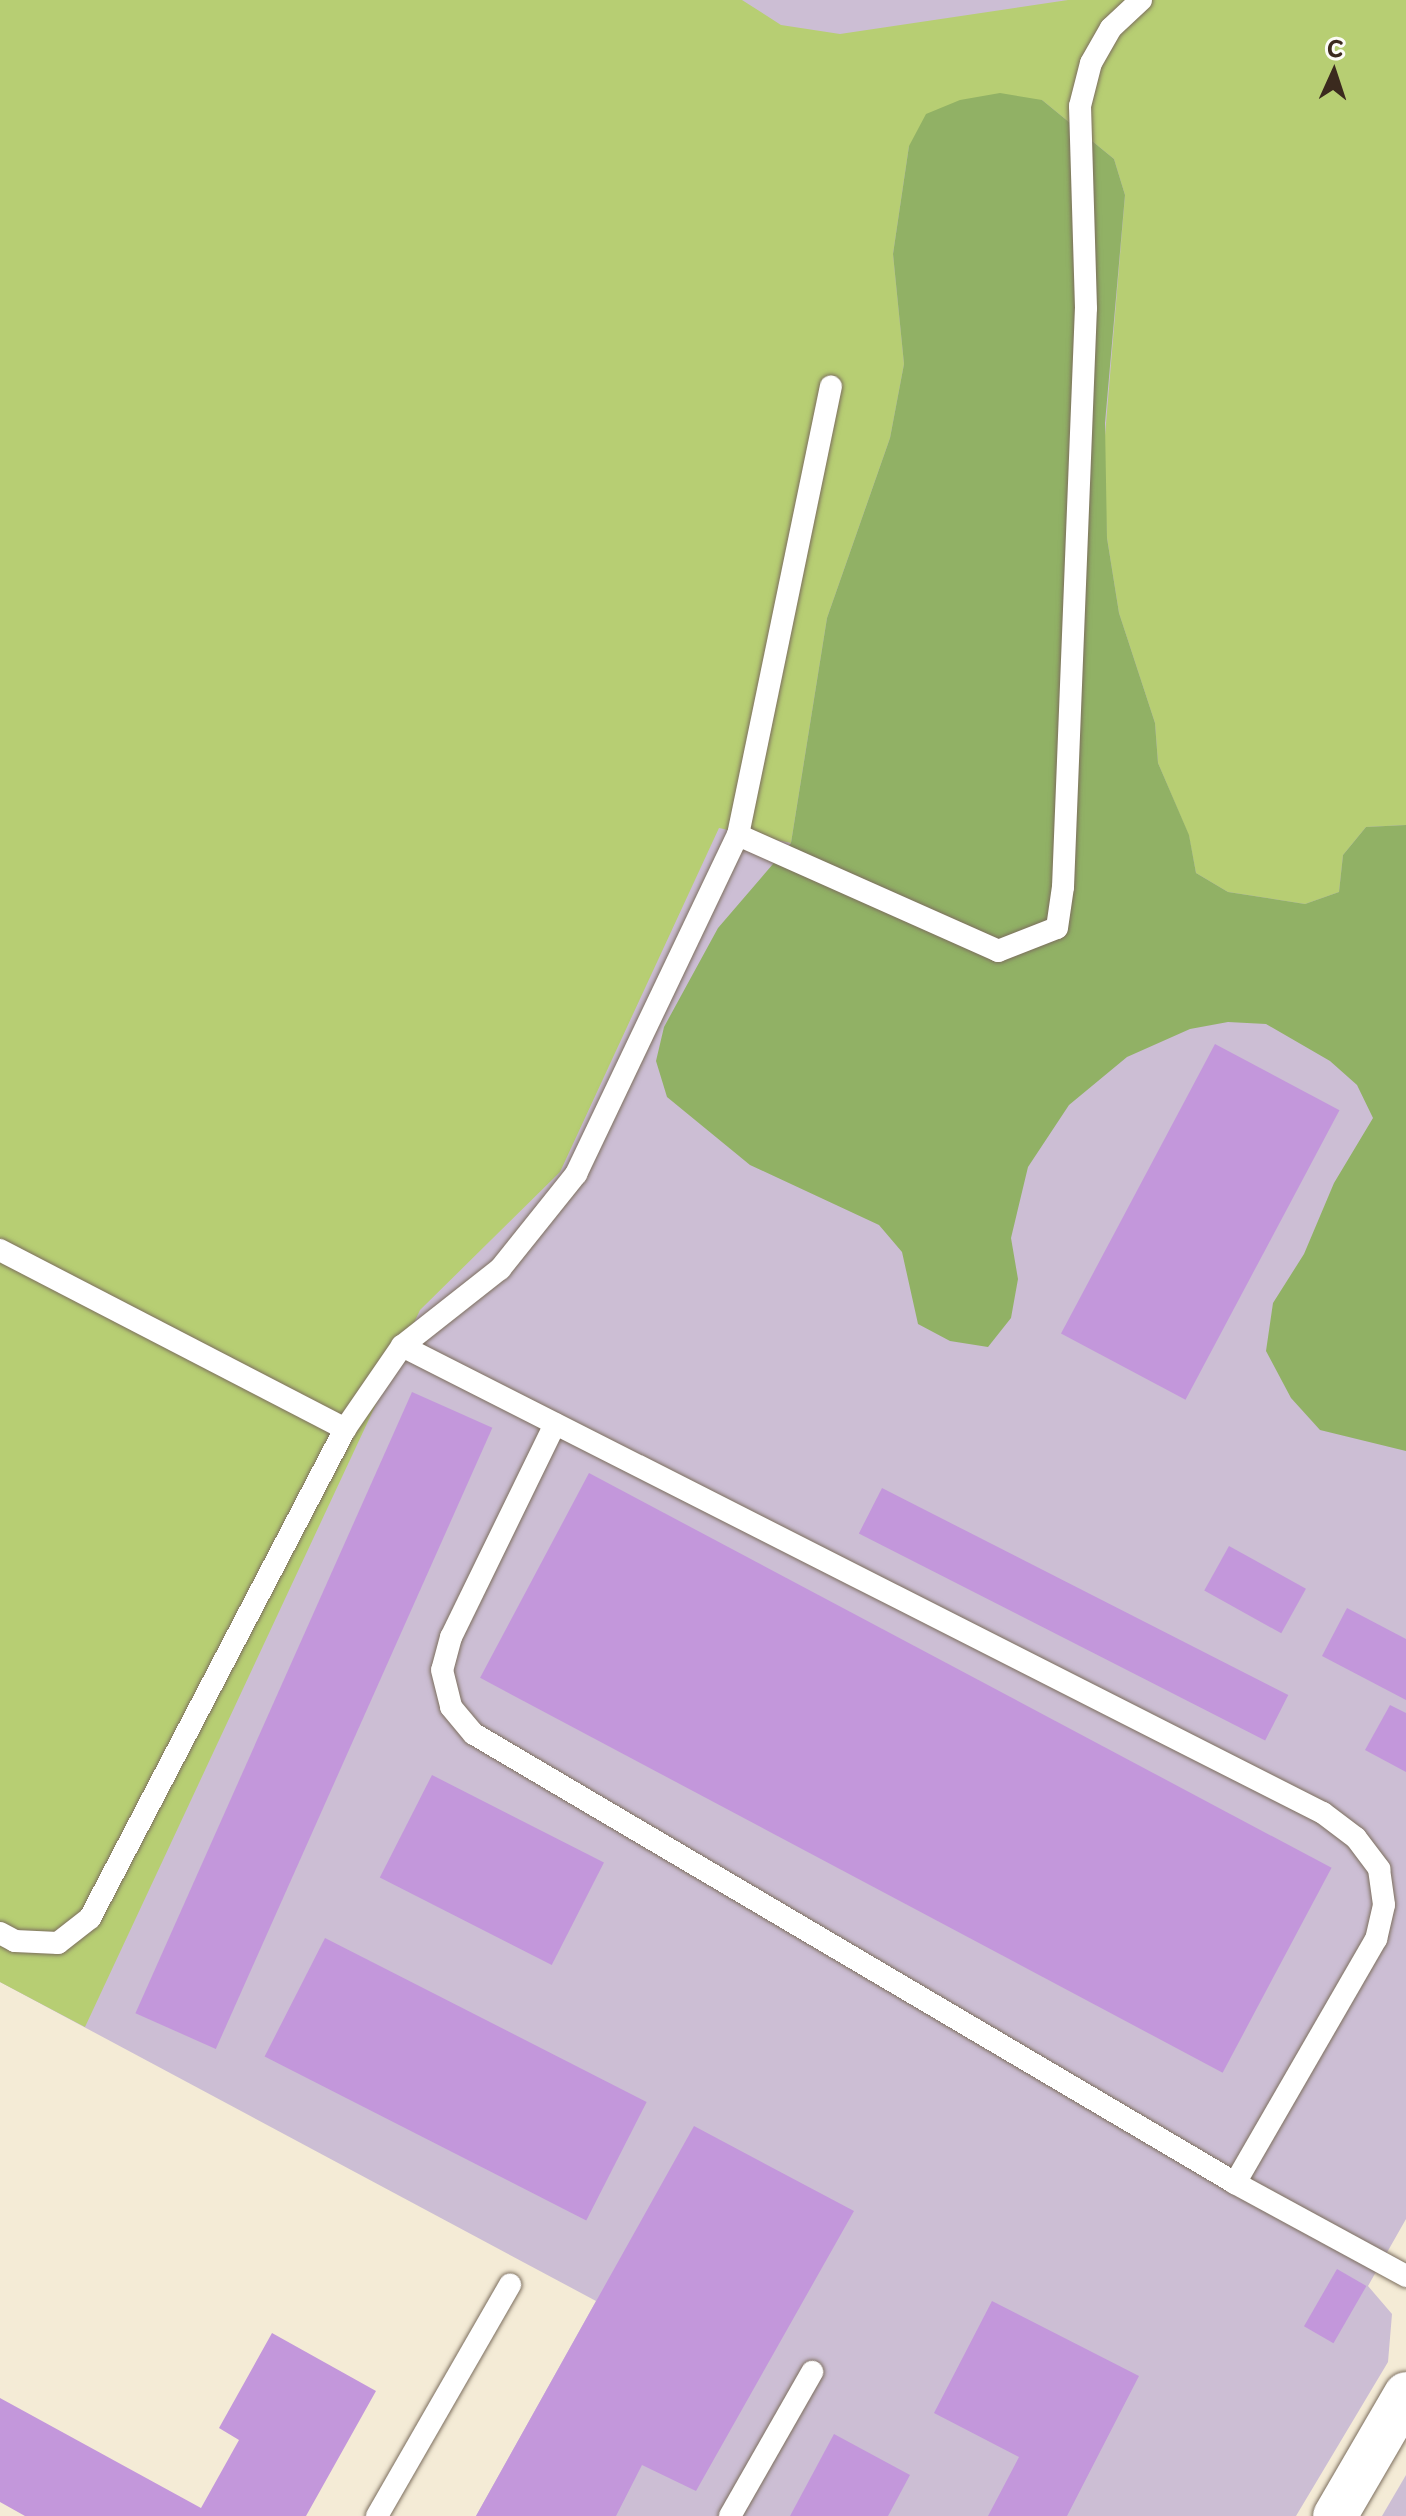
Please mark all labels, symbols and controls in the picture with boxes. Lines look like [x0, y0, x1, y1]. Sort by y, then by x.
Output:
text: С [1326, 31, 1344, 64]
north arrow [1294, 32, 1374, 112]

